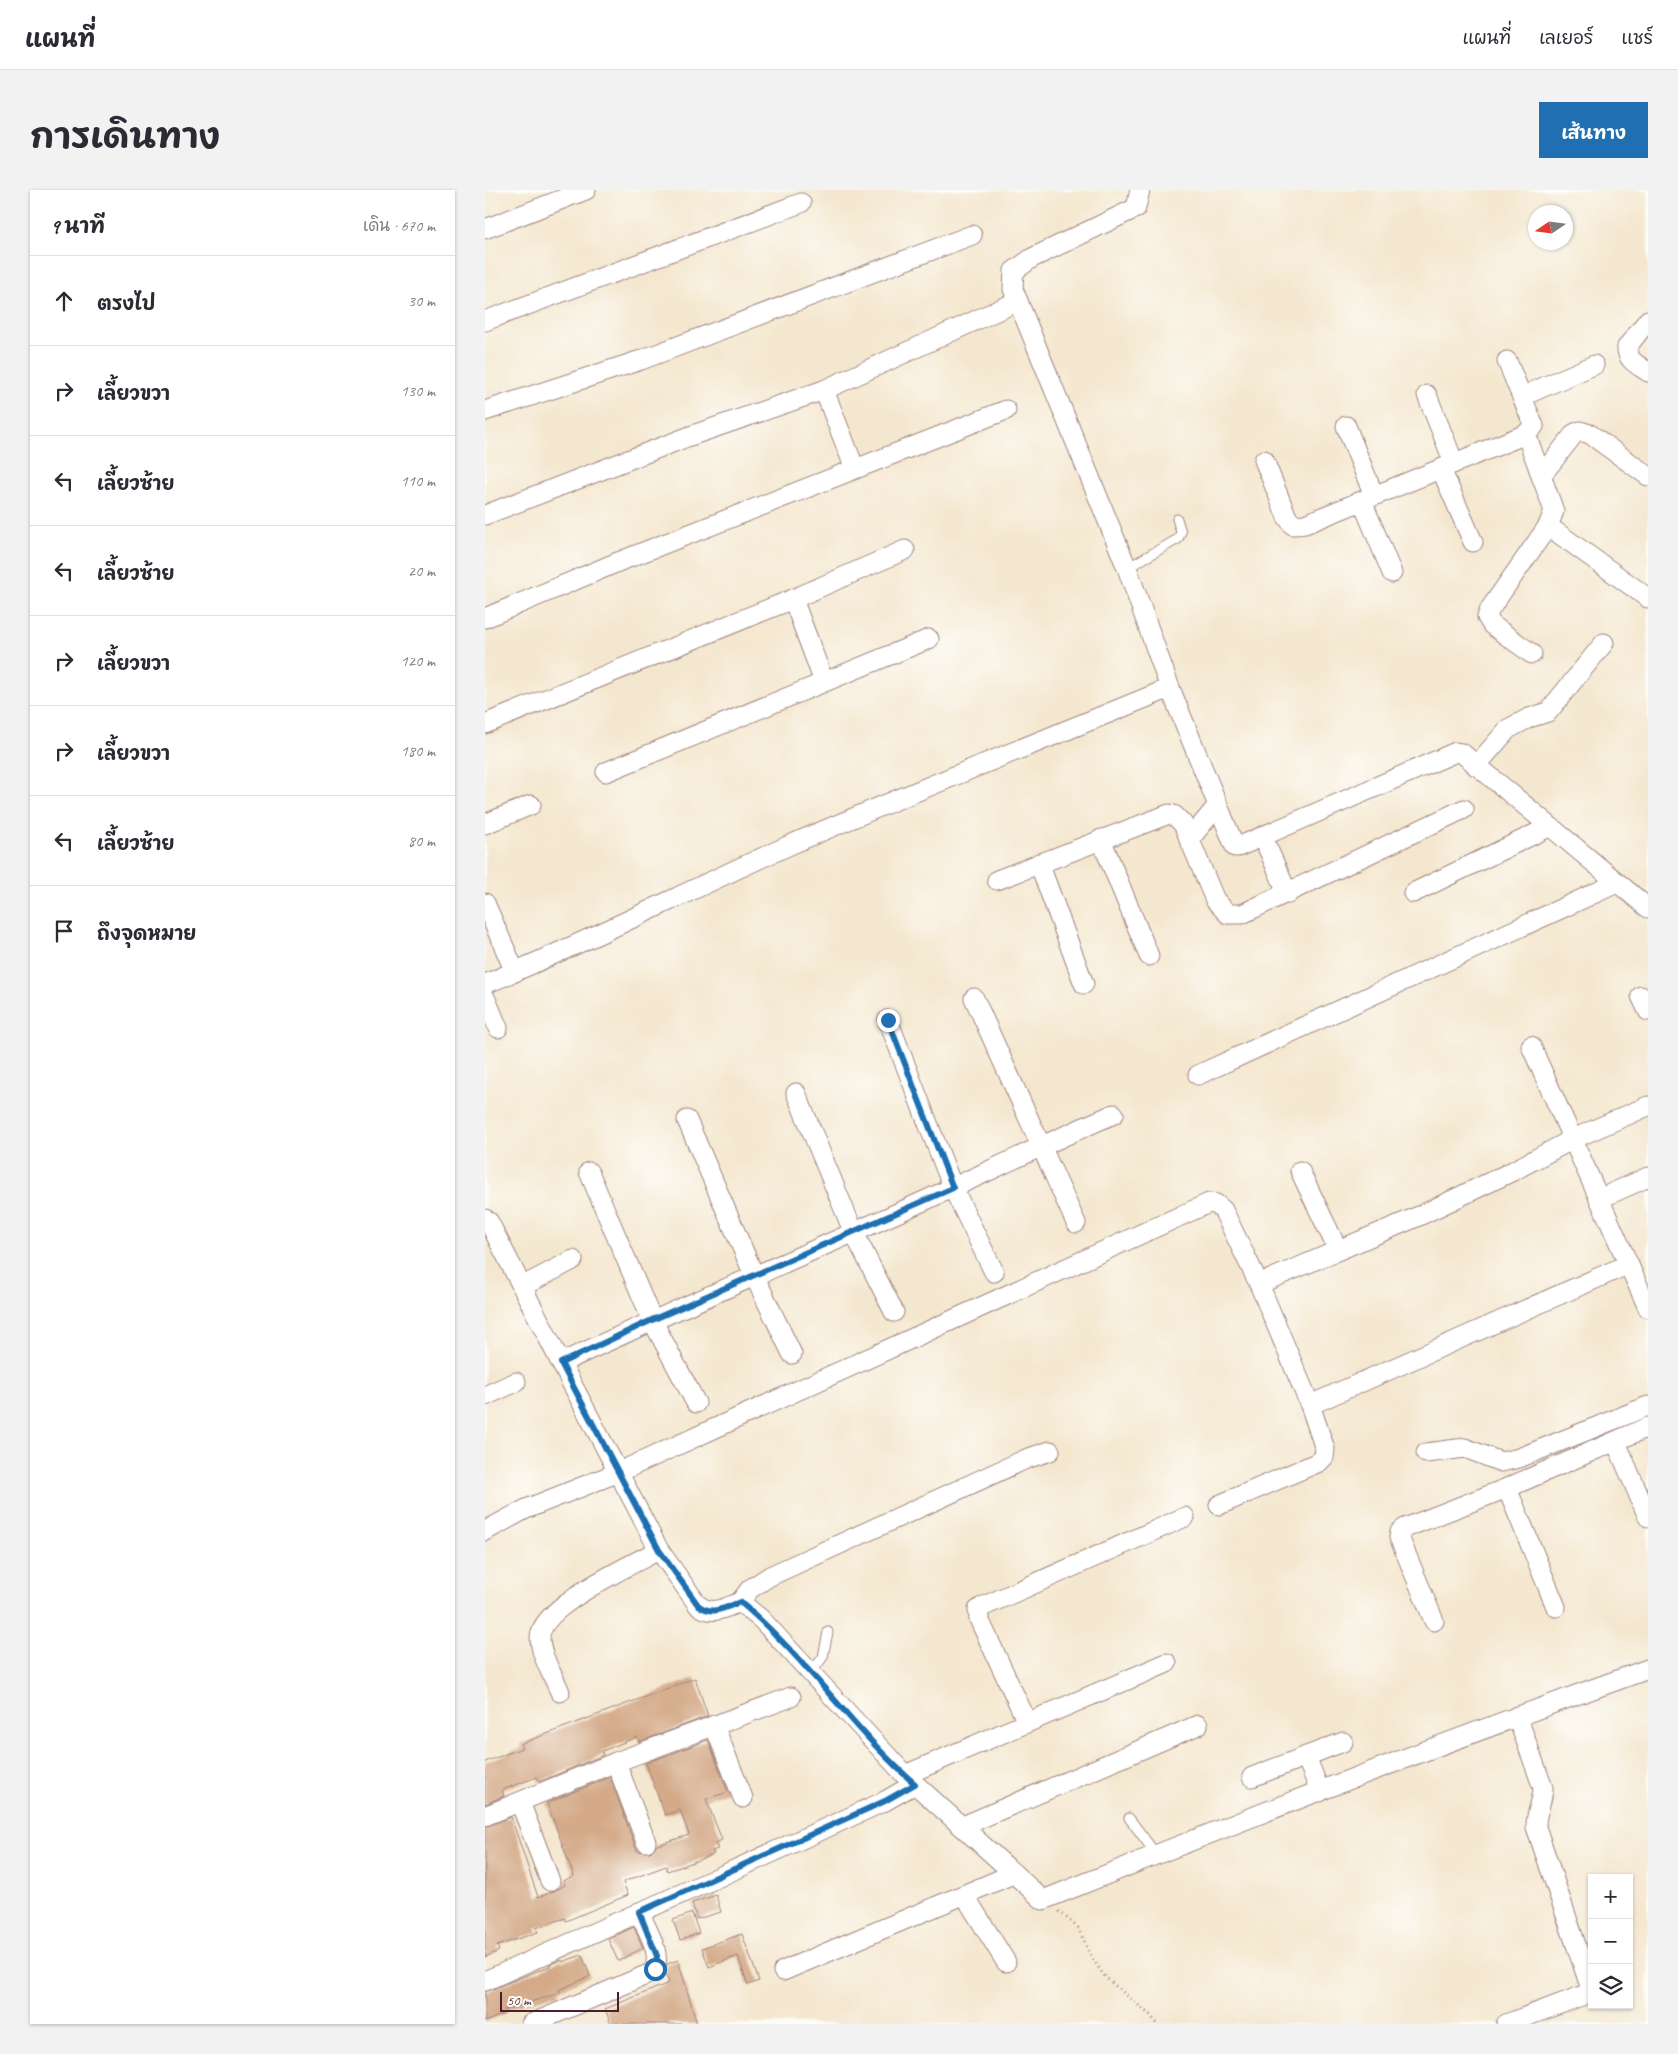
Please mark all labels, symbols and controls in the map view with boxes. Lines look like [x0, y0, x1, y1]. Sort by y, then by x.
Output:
text: แผนที่ [25, 24, 95, 54]
text: แผนที่ [1463, 27, 1511, 49]
text: เลเยอร์ [1539, 27, 1593, 49]
text: แชร์ [1621, 27, 1653, 49]
button: เส้นทาง [1539, 102, 1648, 158]
text: การเดินทาง [30, 114, 220, 159]
north arrow [1528, 205, 1573, 250]
text: 9 นาที [50, 213, 105, 239]
text: เดิน · 670 m [363, 216, 435, 236]
icon: ahead [50, 287, 78, 315]
text: 30 m [408, 291, 435, 311]
text: ตรงไป [97, 292, 155, 316]
icon: right [50, 377, 78, 405]
text: 130 m [401, 381, 435, 401]
text: เลี้ยวขวา [97, 382, 170, 406]
icon: left [50, 467, 78, 495]
text: 110 m [401, 471, 435, 491]
text: เลี้ยวซ้าย [97, 472, 174, 496]
icon: left [50, 557, 78, 585]
text: 20 m [408, 561, 435, 581]
text: เลี้ยวซ้าย [97, 562, 174, 586]
icon: right [50, 647, 78, 675]
text: 120 m [401, 651, 435, 671]
text: เลี้ยวขวา [97, 652, 170, 676]
icon: right [50, 737, 78, 765]
text: 180 m [401, 741, 435, 761]
text: เลี้ยวขวา [97, 742, 170, 766]
icon: left [50, 827, 78, 855]
text: 80 m [408, 831, 435, 851]
text: เลี้ยวซ้าย [97, 832, 174, 856]
icon: arrive [50, 917, 78, 945]
text: ถึงจุดหมาย [97, 922, 196, 946]
route end [877, 1009, 900, 1032]
map controls [1588, 1874, 1633, 2009]
button: + [1588, 1874, 1633, 1919]
button: − [1588, 1919, 1633, 1964]
route start [644, 1958, 667, 1981]
button: layers [1588, 1964, 1633, 2009]
scale bar [500, 1989, 619, 2012]
text: 50 m [507, 1992, 531, 2009]

